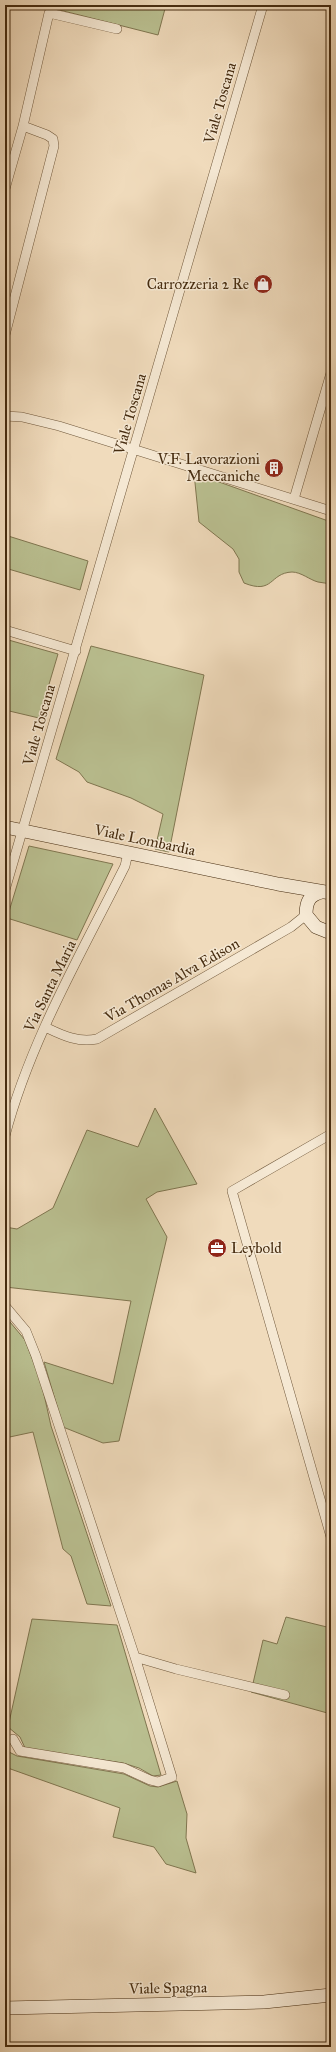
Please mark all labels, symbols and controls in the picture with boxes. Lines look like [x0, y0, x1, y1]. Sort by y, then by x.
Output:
street label: Viale Toscana [200, 60, 240, 147]
shop icon: Carrozzeria 2 Re [252, 273, 274, 295]
place label: Carrozzeria 2 Re [147, 275, 249, 293]
street label: Viale Toscana [110, 371, 150, 458]
place label: V.F. Lavorazioni Meccaniche [156, 450, 260, 485]
building icon: V.F. Lavorazioni Meccaniche [263, 457, 285, 479]
street label: Viale Toscana [19, 682, 59, 769]
street label: Viale Lombardia [92, 820, 198, 860]
street label: Via Thomas Alva Edison [101, 934, 242, 1026]
street label: Via Santa Maria [20, 937, 80, 1036]
office icon: Leybold [206, 1237, 228, 1259]
place label: Leybold [231, 1239, 282, 1257]
street label: Viale Spagna [128, 1978, 208, 1998]

